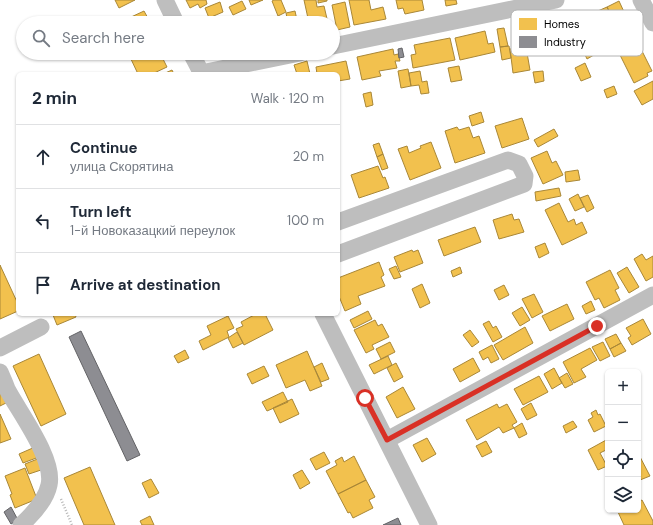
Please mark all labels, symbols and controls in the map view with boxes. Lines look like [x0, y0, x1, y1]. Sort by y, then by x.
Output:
legend [511, 10, 643, 56]
search box [16, 16, 340, 60]
text: Homes [544, 17, 580, 31]
icon: search [30, 27, 52, 49]
text: Search here [62, 28, 145, 48]
text: Industry [544, 35, 586, 49]
text: 2 min [32, 87, 77, 109]
text: Walk · 120 m [251, 90, 324, 107]
text: Continue [70, 138, 138, 158]
icon: ahead [32, 146, 54, 168]
text: 20 m [293, 148, 324, 165]
text: улица Скорятина [70, 158, 173, 175]
text: Turn left [70, 202, 131, 222]
icon: left [32, 210, 54, 232]
text: 100 m [287, 212, 324, 229]
text: 1-й Новоказацкий переулок [70, 222, 235, 239]
icon: arrive [32, 274, 54, 296]
text: Arrive at destination [70, 275, 221, 295]
route end [588, 317, 606, 335]
map controls [605, 369, 641, 513]
button: + [605, 369, 641, 405]
route start [356, 389, 374, 407]
button: − [605, 405, 641, 441]
button: locate [605, 441, 641, 477]
button: layers [605, 477, 641, 513]

